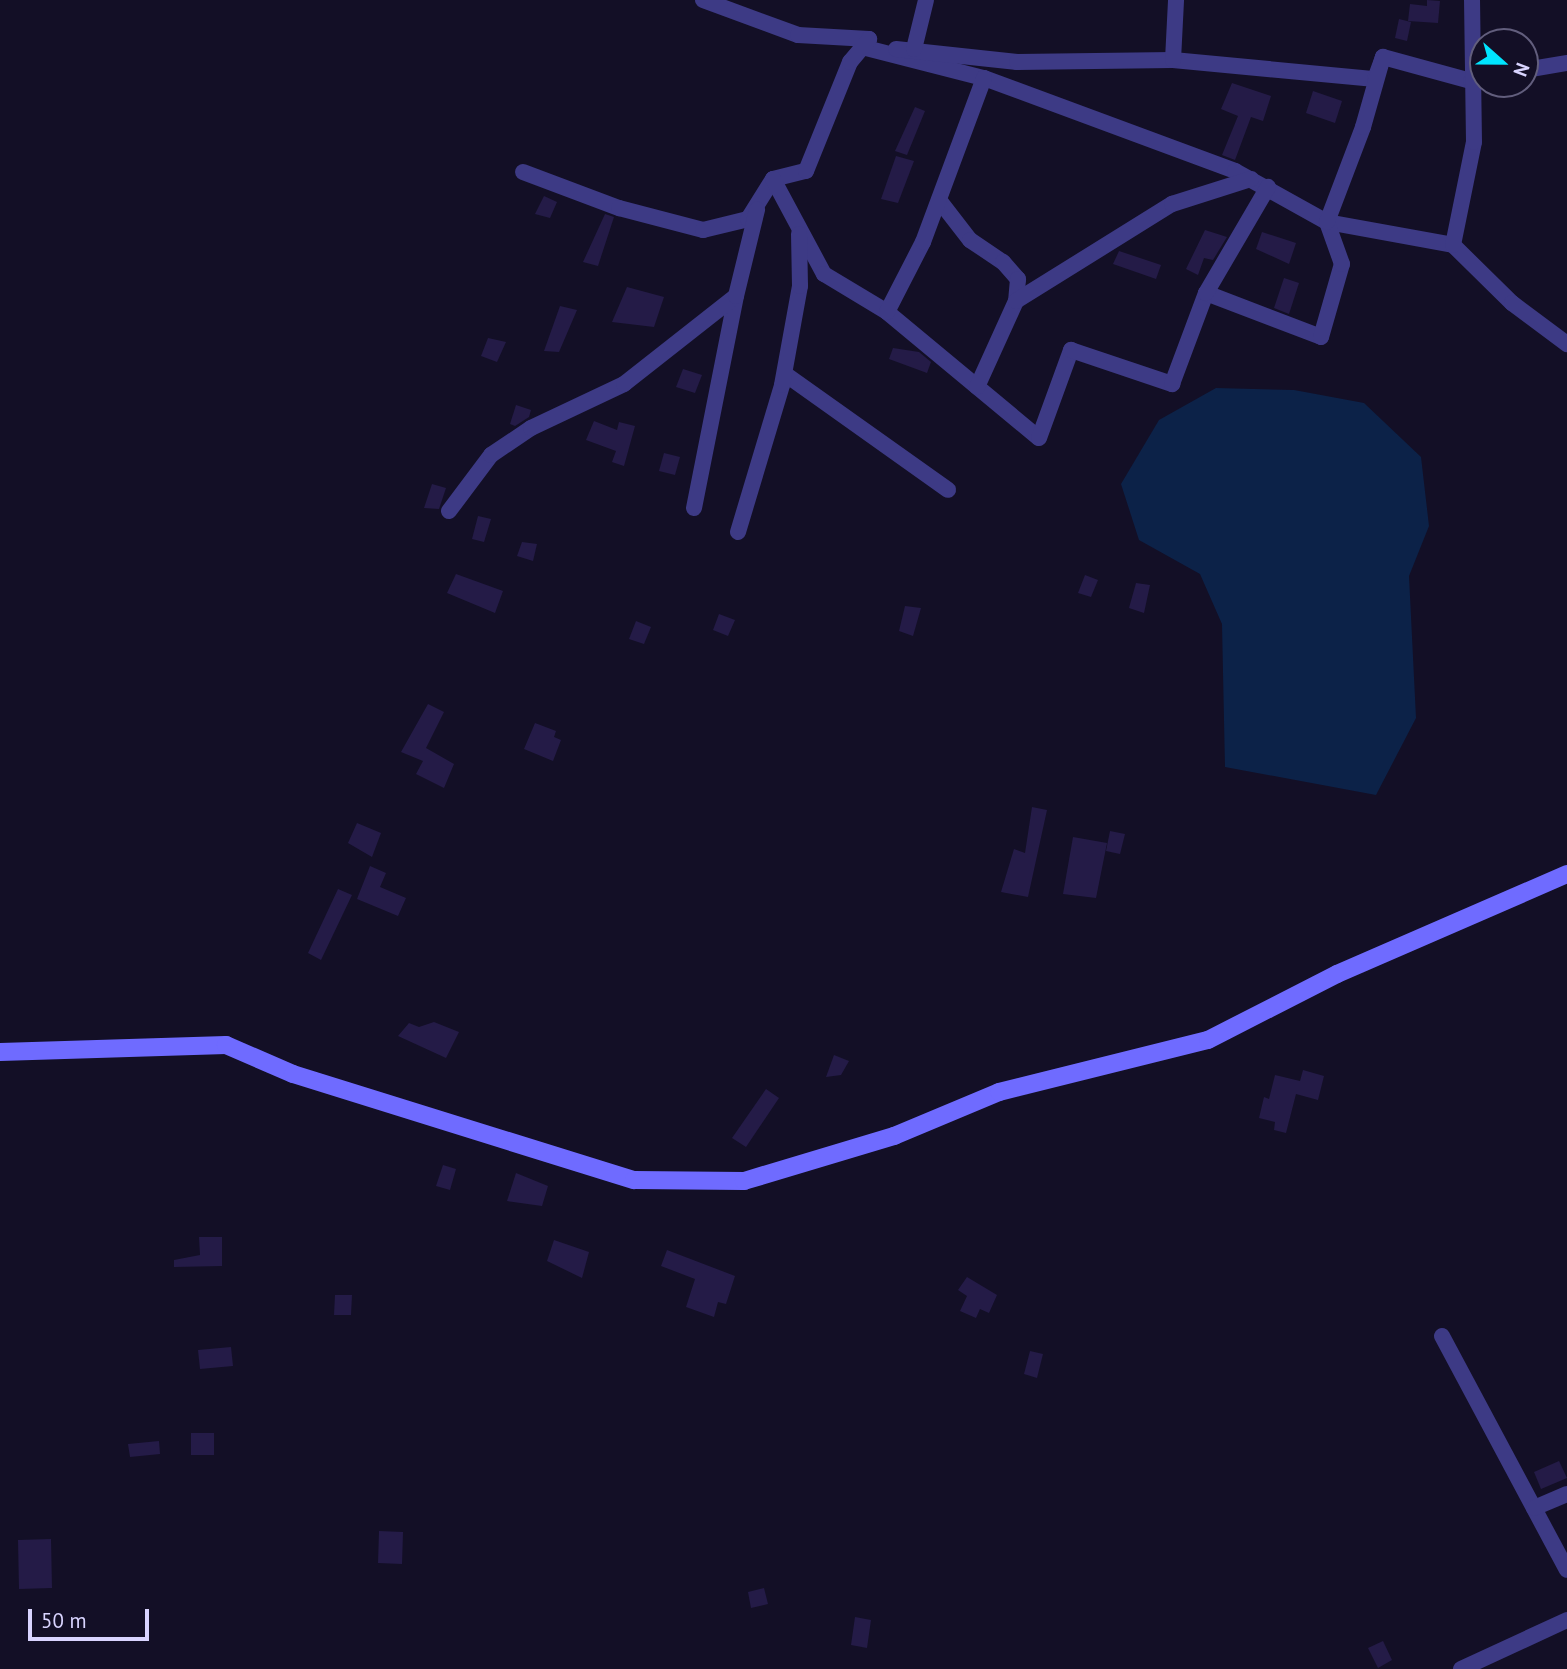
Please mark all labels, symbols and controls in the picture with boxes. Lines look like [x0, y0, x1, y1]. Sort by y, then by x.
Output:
north arrow [1469, 28, 1539, 98]
text: N [1508, 60, 1535, 80]
scale bar [32, 1596, 152, 1640]
text: 50 m [41, 1607, 87, 1634]

